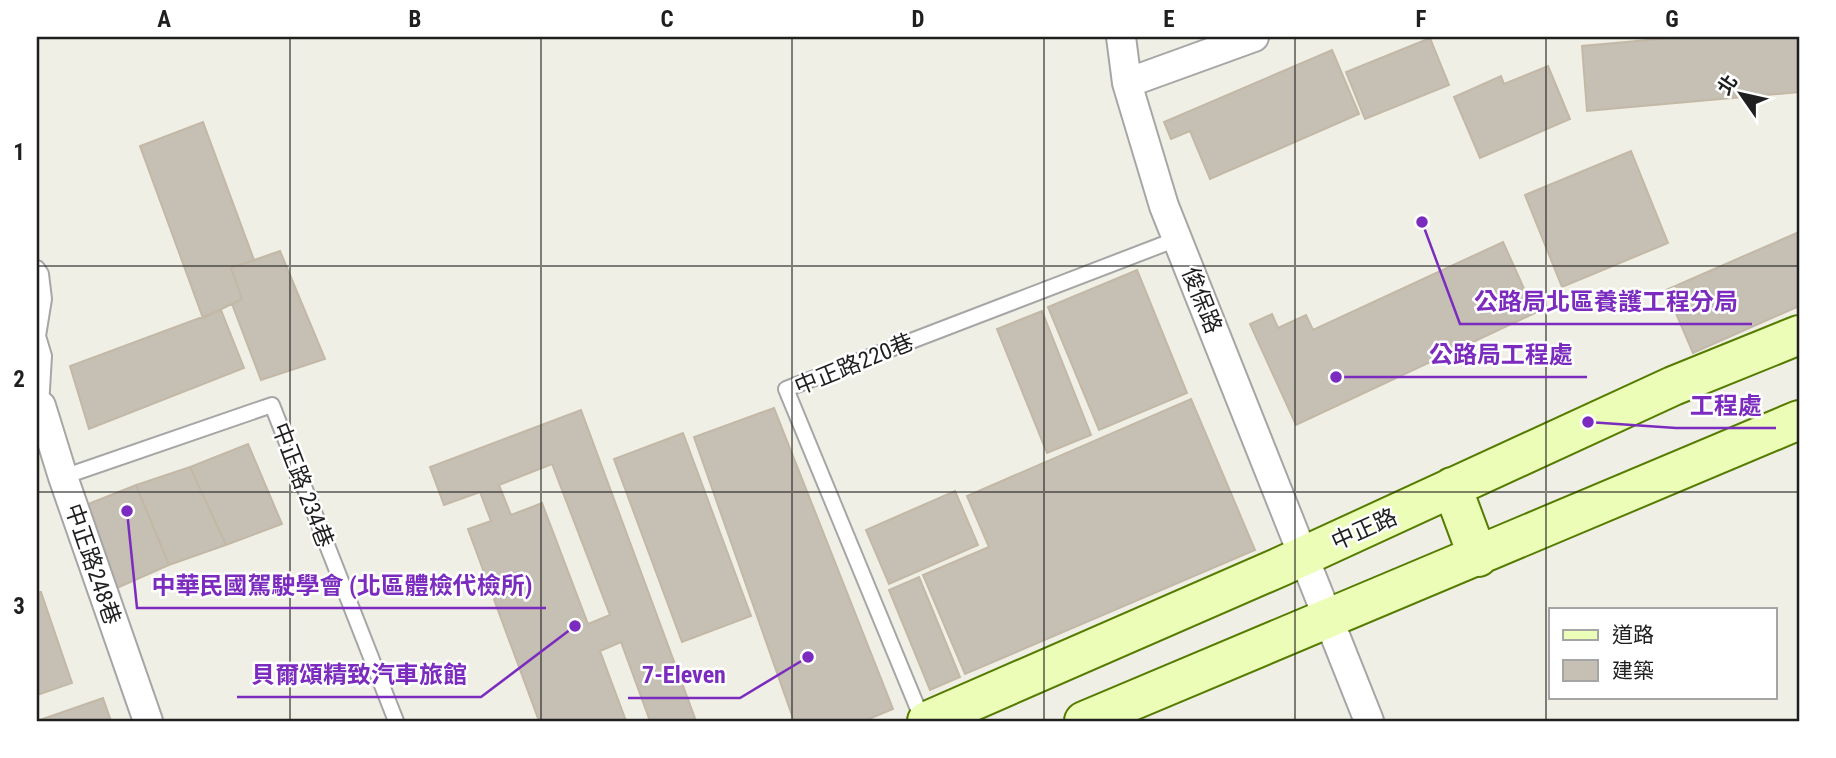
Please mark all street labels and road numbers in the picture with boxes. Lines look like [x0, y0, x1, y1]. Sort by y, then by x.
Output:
street label: 俊保路 [1176, 263, 1227, 337]
street label: 中正路220巷 [791, 328, 918, 401]
street label: 中正路 234巷 [266, 419, 339, 551]
street label: 中正路248巷 [59, 500, 126, 628]
street label: 中正路 [1327, 503, 1401, 556]

